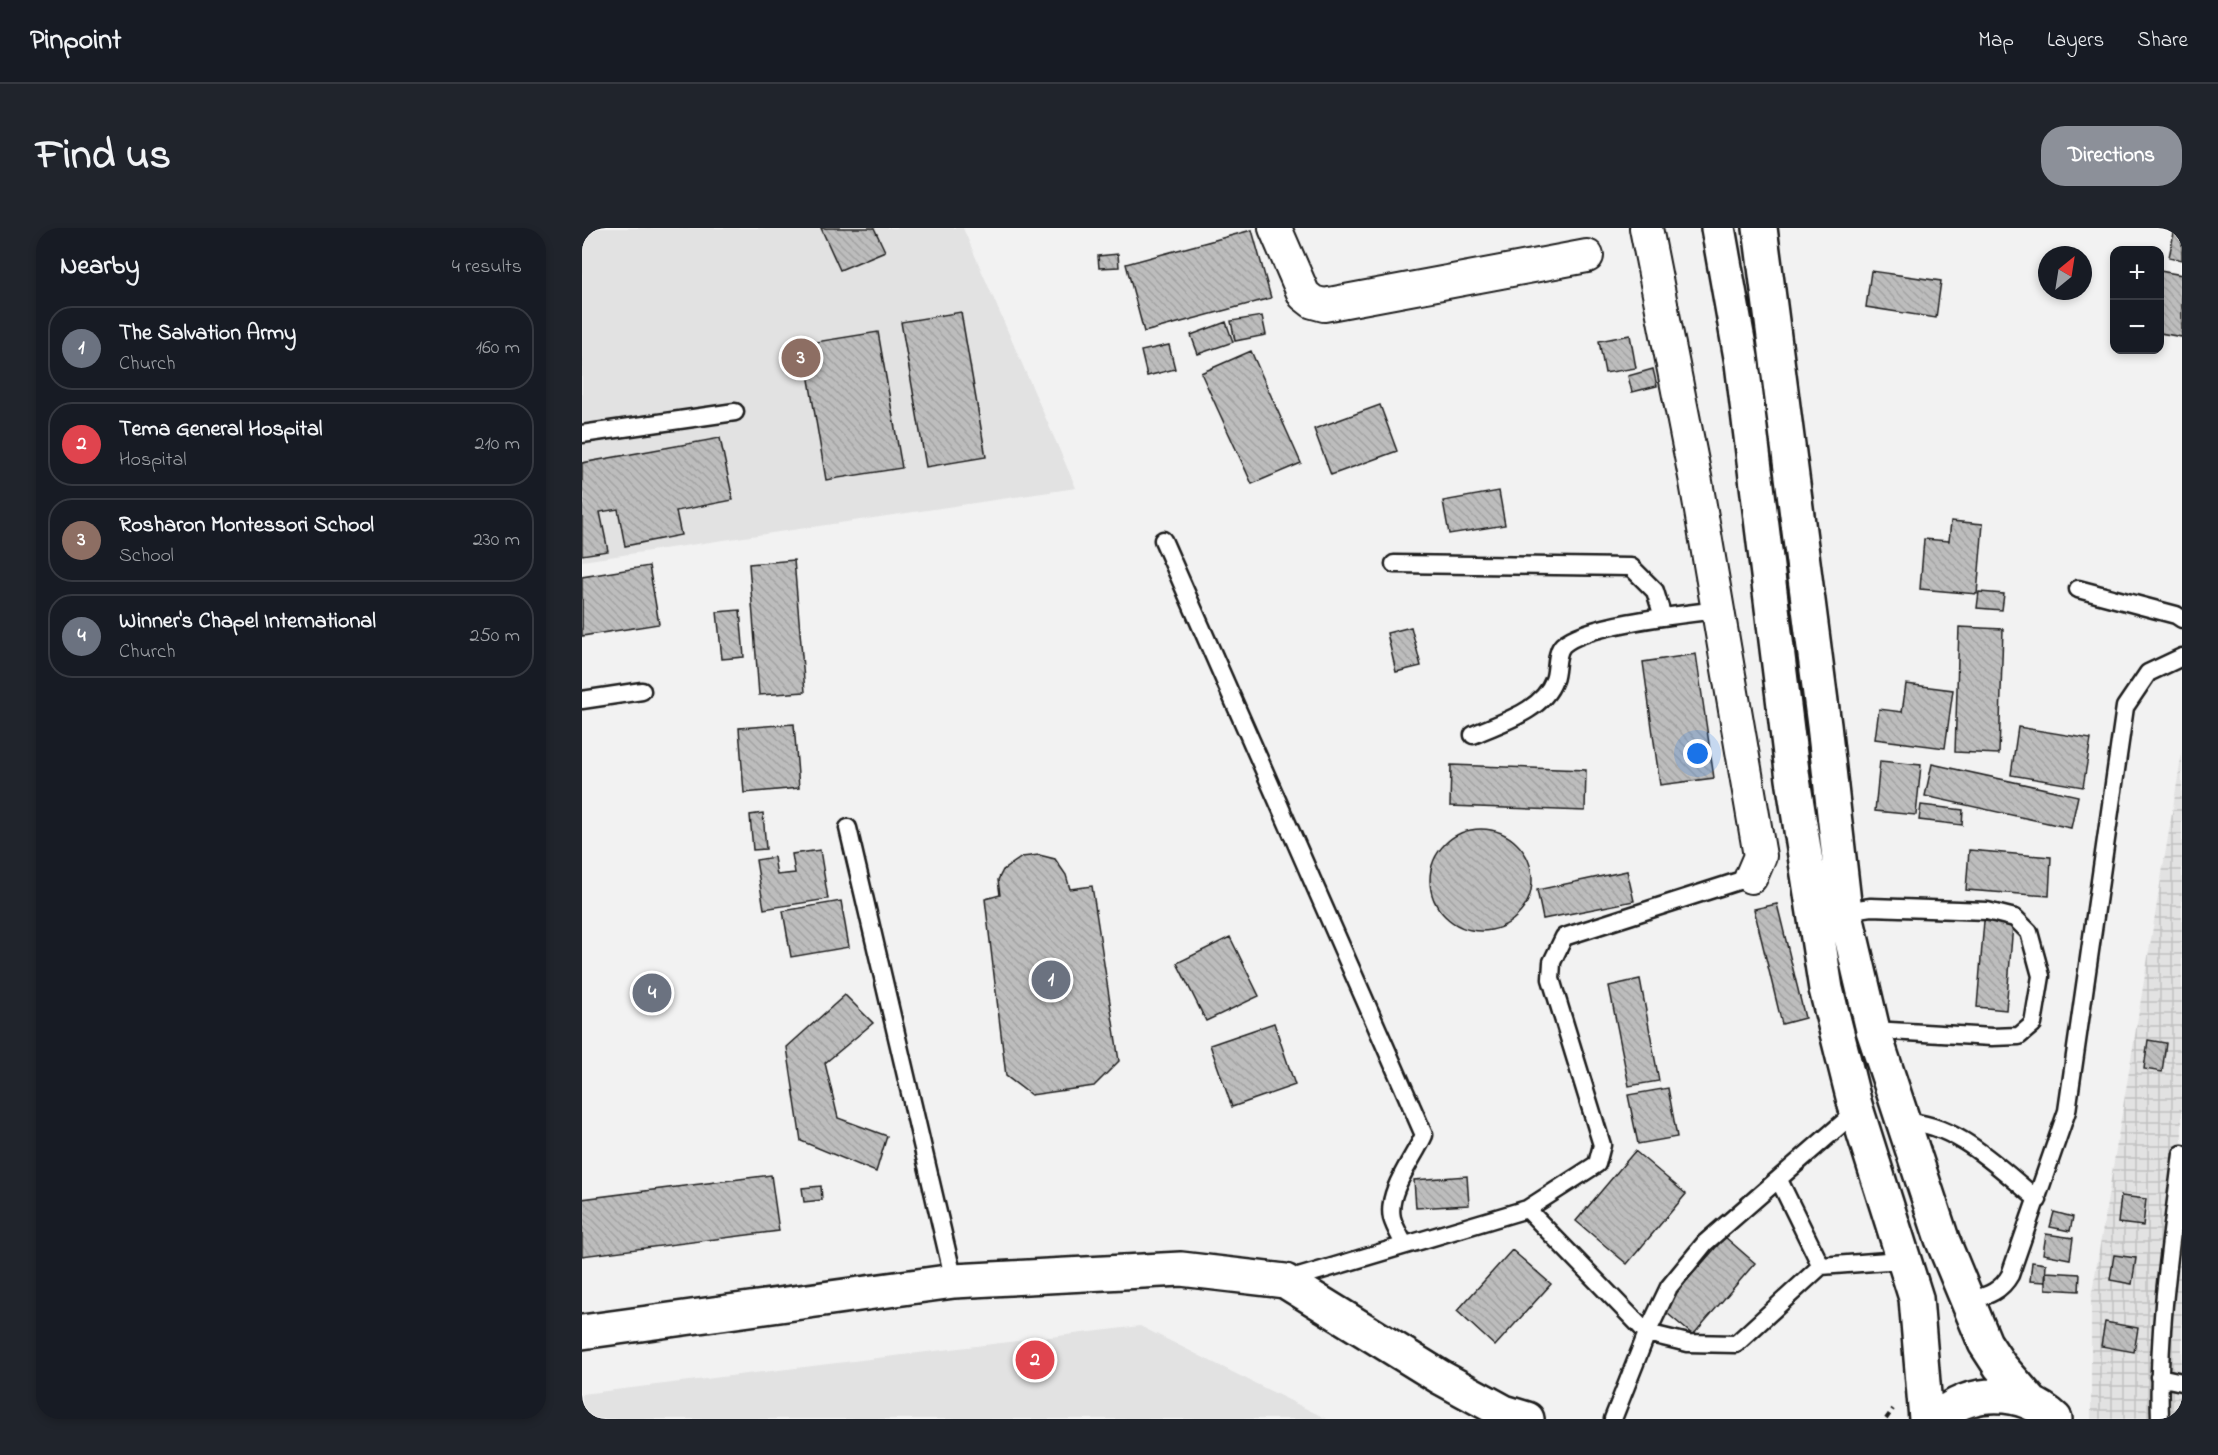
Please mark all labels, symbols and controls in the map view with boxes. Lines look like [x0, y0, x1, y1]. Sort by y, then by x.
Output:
text: Pinpoint [30, 21, 121, 62]
text: Map [1978, 26, 2014, 56]
text: Layers [2047, 26, 2104, 56]
text: Share [2137, 26, 2188, 56]
text: Find us [36, 126, 171, 187]
button: Directions [2041, 126, 2182, 186]
north arrow [2038, 246, 2092, 300]
map controls [2110, 246, 2164, 354]
button: + [2110, 246, 2164, 300]
text: Nearby [60, 248, 139, 286]
text: 4 results [452, 253, 522, 282]
button: − [2110, 300, 2164, 354]
text: The Salvation Army [119, 318, 296, 350]
text: 1 [78, 334, 85, 363]
text: 160 m [476, 334, 520, 363]
pin: 3 [782, 336, 820, 380]
text: Church [119, 350, 175, 379]
text: Tema General Hospital [119, 414, 322, 446]
text: 2 [77, 430, 86, 459]
text: 210 m [475, 430, 520, 459]
text: Hospital [119, 446, 187, 475]
text: Rosharon Montessori School [119, 510, 374, 542]
text: 3 [77, 526, 86, 555]
text: 230 m [473, 526, 520, 555]
text: School [119, 542, 174, 571]
text: Winner's Chapel International [119, 606, 376, 638]
text: 4 [77, 622, 86, 651]
text: 250 m [469, 622, 520, 651]
text: Church [119, 638, 175, 667]
your location [1683, 739, 1712, 768]
pin: 1 [1032, 958, 1070, 1002]
pin: 4 [632, 970, 672, 1016]
pin: 2 [1016, 1338, 1054, 1382]

